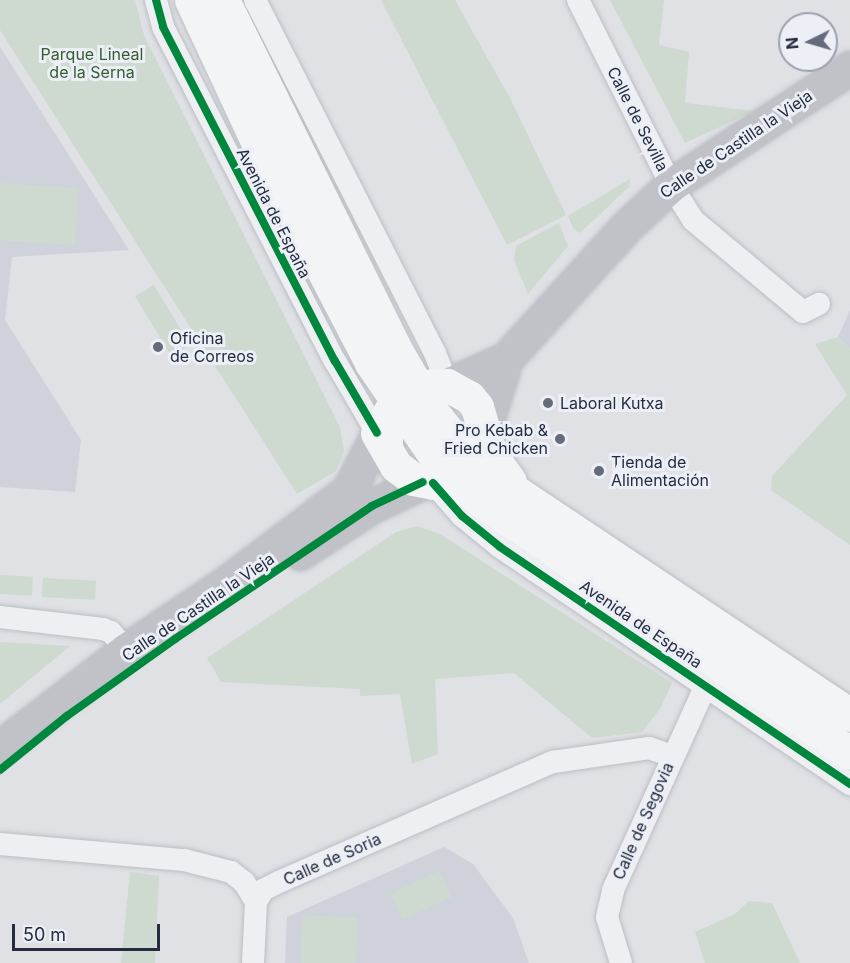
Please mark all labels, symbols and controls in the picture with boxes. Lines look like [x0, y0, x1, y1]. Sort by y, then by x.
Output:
north arrow [778, 12, 838, 72]
text: N [782, 36, 803, 50]
park label: Parque Lineal de la Serna [41, 44, 143, 82]
street label: Calle de Sevilla [603, 64, 673, 174]
street label: Calle de Castilla la Vieja [656, 86, 816, 202]
street label: Avenida de España [233, 145, 315, 281]
place label: Oficina de Correos [170, 328, 254, 366]
marker: Oficina de Correos [151, 340, 165, 354]
place label: Laboral Kutxa [560, 393, 663, 413]
marker: Laboral Kutxa [541, 396, 555, 410]
place label: Pro Kebab & Fried Chicken [444, 420, 548, 458]
marker: Pro Kebab & Fried Chicken [553, 432, 567, 446]
place label: Tienda de Alimentación [611, 452, 709, 490]
marker: Tienda de Alimentación [592, 464, 606, 478]
street label: Calle de Castilla la Vieja [118, 549, 278, 665]
street label: Avenida de España [576, 576, 706, 672]
street label: Calle de Segovia [609, 759, 677, 883]
street label: Calle de Soria [280, 829, 384, 889]
scale bar [15, 912, 164, 950]
text: 50 m [23, 924, 66, 945]

